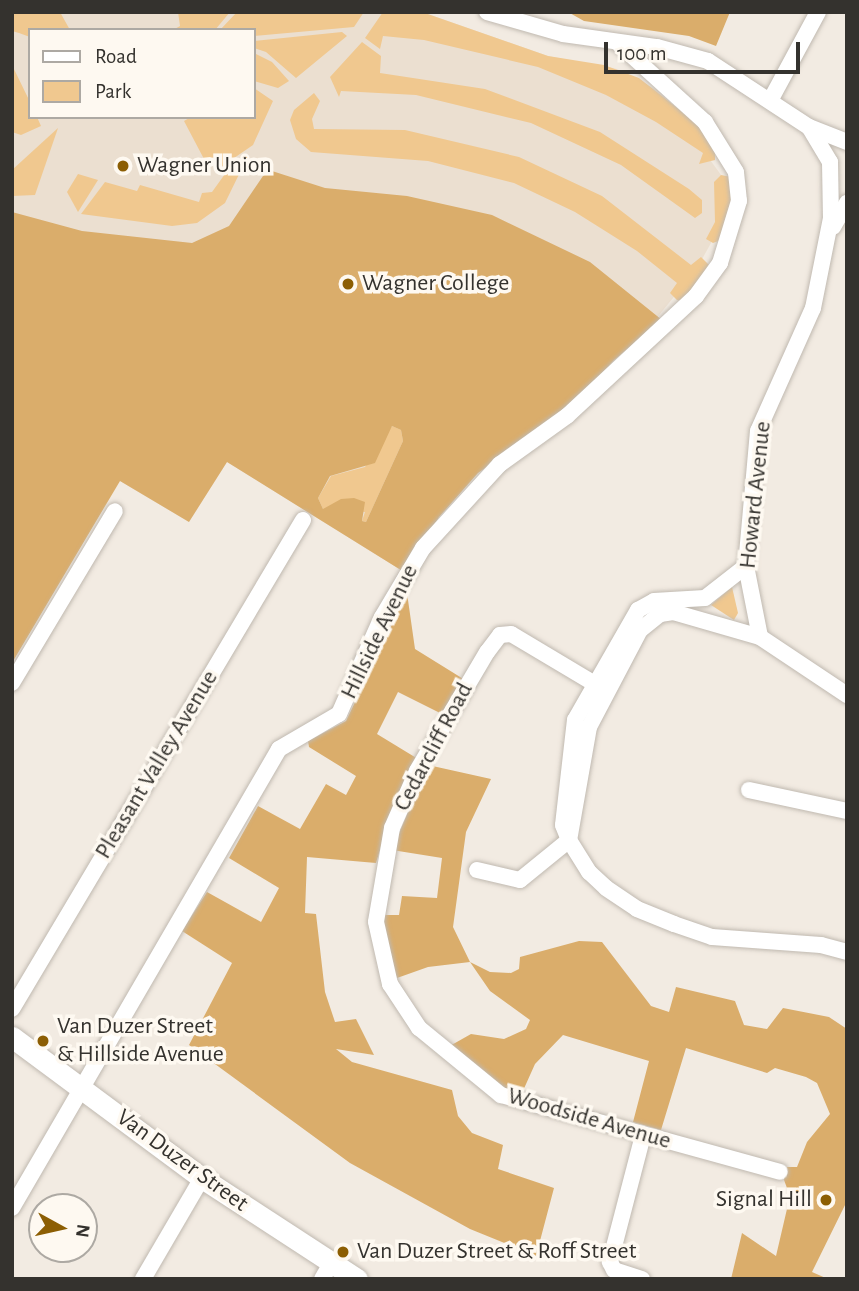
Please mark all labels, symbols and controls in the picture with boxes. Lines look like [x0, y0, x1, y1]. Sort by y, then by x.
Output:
legend [28, 28, 256, 119]
scale bar [607, 28, 803, 72]
text: 100 m [617, 43, 667, 64]
text: Road [95, 46, 137, 67]
text: Park [95, 81, 131, 102]
place label: Wagner Union [137, 152, 272, 180]
marker: Wagner Union [115, 158, 131, 174]
place label: Wagner College [362, 270, 509, 298]
marker: Wagner College [340, 276, 356, 292]
street label: Howard Avenue [734, 420, 778, 570]
street label: Hillside Avenue [335, 560, 425, 704]
street label: Pleasant Valley Avenue [89, 666, 225, 864]
street label: Cedarcliff Road [388, 678, 480, 816]
place label: Van Duzer Street & Hillside Avenue [57, 1013, 224, 1069]
marker: Van Duzer Street & Hillside Avenue [35, 1033, 51, 1049]
street label: Woodside Avenue [504, 1082, 674, 1156]
street label: Van Duzer Street [110, 1104, 254, 1218]
place label: Signal Hill [716, 1186, 812, 1214]
marker: Signal Hill [818, 1192, 834, 1208]
north arrow [28, 1193, 98, 1263]
text: N [72, 1223, 93, 1239]
place label: Van Duzer Street & Roff Street [357, 1238, 636, 1266]
marker: Van Duzer Street & Roff Street [335, 1244, 351, 1260]

